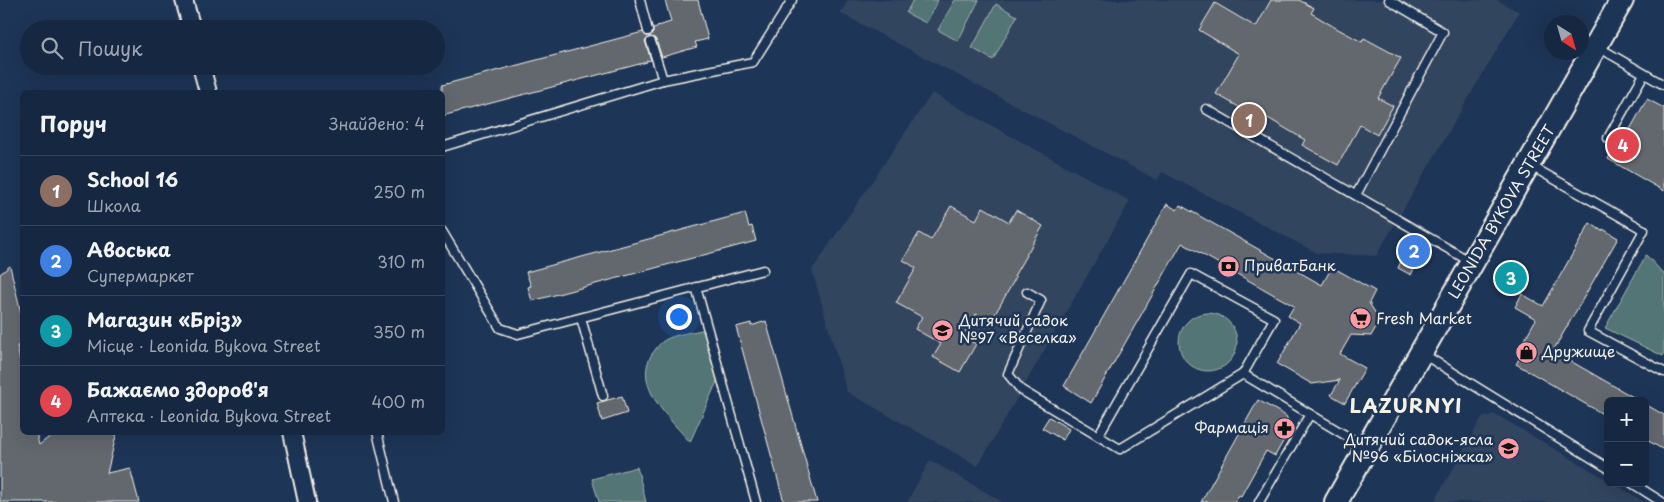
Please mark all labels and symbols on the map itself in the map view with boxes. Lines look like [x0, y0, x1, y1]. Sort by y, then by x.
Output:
north arrow [1544, 15, 1589, 60]
pin: 1 [1233, 101, 1265, 139]
street label: LEONIDA BYKOVA STREET [1441, 119, 1560, 302]
pin: 4 [1607, 126, 1639, 164]
pin: 2 [1398, 232, 1430, 270]
place label: ПриватБанк [1244, 253, 1336, 276]
bank icon: ПриватБанк [1216, 254, 1240, 278]
pin: 3 [1495, 259, 1527, 297]
your location [666, 304, 692, 330]
place label: Fresh Market [1376, 306, 1472, 329]
supermarket icon: Fresh Market [1348, 307, 1372, 331]
place label: Дитячий садок №97 «Веселка» [958, 308, 1077, 348]
school or university icon: Дитячий садок №97 «Веселка» [931, 318, 955, 342]
place label: Дружище [1541, 339, 1615, 362]
shop icon: Дружище [1514, 340, 1538, 364]
district label: LAZURNYI [1350, 390, 1462, 420]
place label: Фармація [1194, 415, 1269, 438]
pharmacy icon: Фармація [1273, 416, 1297, 440]
place label: Дитячий садок-ясла №96 «Білосніжка» [1343, 427, 1494, 467]
school or university icon: Дитячий садок-ясла №96 «Білосніжка» [1497, 437, 1521, 461]

